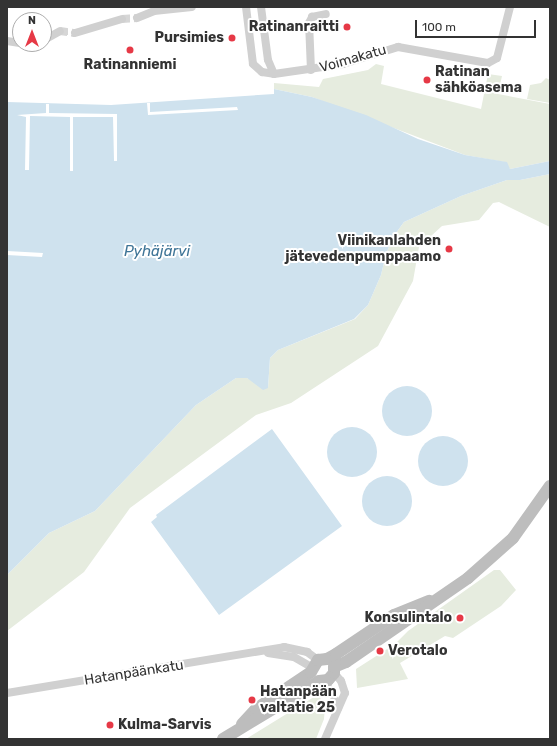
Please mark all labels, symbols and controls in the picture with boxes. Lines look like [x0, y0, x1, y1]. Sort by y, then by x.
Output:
north arrow [12, 12, 52, 52]
scale bar [417, 12, 538, 38]
text: N [28, 14, 36, 27]
place label: Ratinanraitti [249, 19, 339, 35]
text: 100 m [422, 20, 456, 34]
marker: Ratinanraitti [342, 22, 352, 32]
place label: Pursimies [155, 30, 224, 46]
marker: Pursimies [227, 33, 237, 43]
street label: Voimakatu [318, 41, 388, 77]
marker: Ratinanniemi [125, 45, 135, 55]
place label: Ratinanniemi [84, 57, 176, 73]
place label: Ratinan sähköasema [435, 64, 522, 96]
marker: Ratinan sähköasema [422, 75, 432, 85]
place label: Viinikanlahden jätevedenpumppaamo [285, 233, 441, 266]
water label: Pyhäjärvi [124, 243, 190, 261]
marker: Viinikanlahden jätevedenpumppaamo [444, 244, 454, 254]
place label: Konsulintalo [365, 610, 452, 626]
marker: Konsulintalo [455, 613, 465, 623]
place label: Verotalo [388, 643, 447, 659]
marker: Verotalo [375, 646, 385, 656]
street label: Hatanpäänkatu [83, 657, 185, 689]
place label: Hatanpään valtatie 25 [260, 684, 337, 716]
marker: Hatanpään valtatie 25 [247, 695, 257, 705]
place label: Kulma-Sarvis [118, 717, 212, 733]
marker: Kulma-Sarvis [105, 720, 115, 730]

